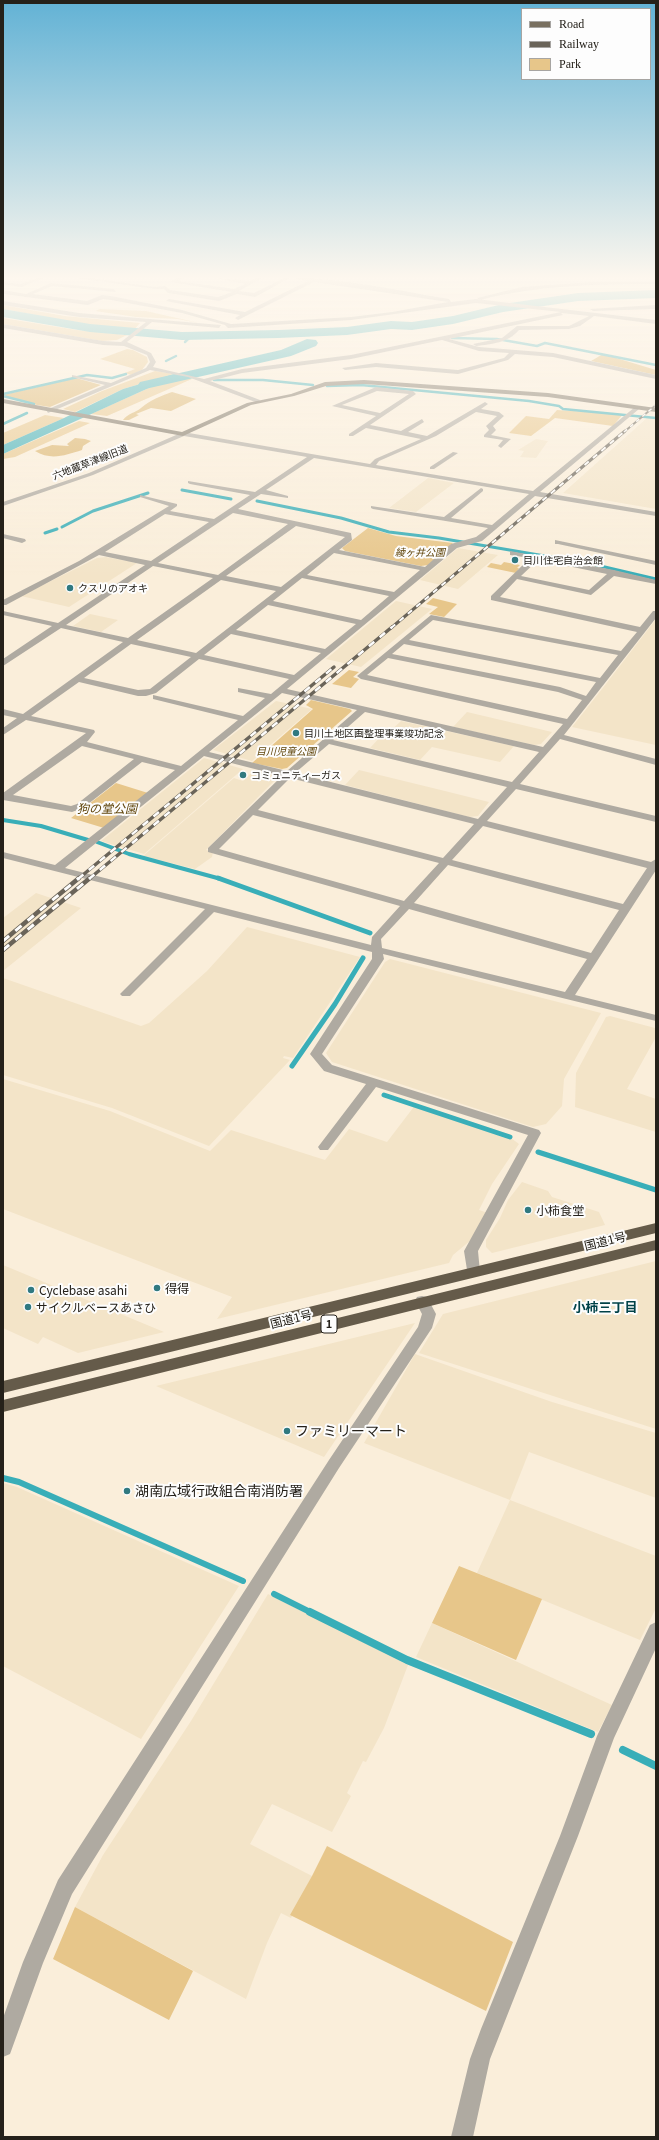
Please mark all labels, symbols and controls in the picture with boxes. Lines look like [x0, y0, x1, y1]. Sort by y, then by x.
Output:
legend [521, 8, 651, 80]
text: Road [559, 17, 584, 31]
text: Railway [559, 37, 599, 51]
text: Park [559, 57, 581, 71]
street label: 六地蔵草津線旧道 [51, 442, 129, 482]
park label: 綾ヶ井公園 [395, 546, 445, 558]
place label: 目川住宅自治会館 [523, 554, 603, 566]
marker: 目川住宅自治会館 [510, 555, 520, 565]
place label: クスリのアオキ [78, 582, 148, 594]
marker: クスリのアオキ [65, 583, 75, 593]
place label: 目川土地区画整理事業竣功記念 [304, 727, 444, 739]
marker: 目川土地区画整理事業竣功記念 [291, 728, 301, 738]
park label: 目川児童公園 [256, 745, 316, 757]
place label: コミュニティーガス [251, 769, 341, 781]
marker: コミュニティーガス [238, 770, 248, 780]
park label: 狗の堂公園 [77, 801, 137, 815]
place label: 小柿食堂 [536, 1203, 584, 1217]
marker: 小柿食堂 [523, 1205, 533, 1215]
street label: 国道1号 [583, 1229, 627, 1253]
place label: 得得 [165, 1281, 189, 1295]
place label: Cyclebase asahi [39, 1283, 127, 1297]
marker: 得得 [152, 1283, 162, 1293]
marker: Cyclebase asahi [26, 1285, 36, 1295]
district label: 小柿三丁目 [573, 1299, 637, 1315]
place label: サイクルベースあさひ [36, 1300, 156, 1314]
marker: サイクルベースあさひ [23, 1302, 33, 1312]
street label: 国道1号 [269, 1307, 313, 1331]
road number: 1 [321, 1315, 337, 1333]
place label: ファミリーマート [295, 1423, 407, 1439]
marker: ファミリーマート [282, 1426, 292, 1436]
place label: 湖南広域行政組合南消防署 [135, 1483, 303, 1499]
marker: 湖南広域行政組合南消防署 [122, 1486, 132, 1496]

